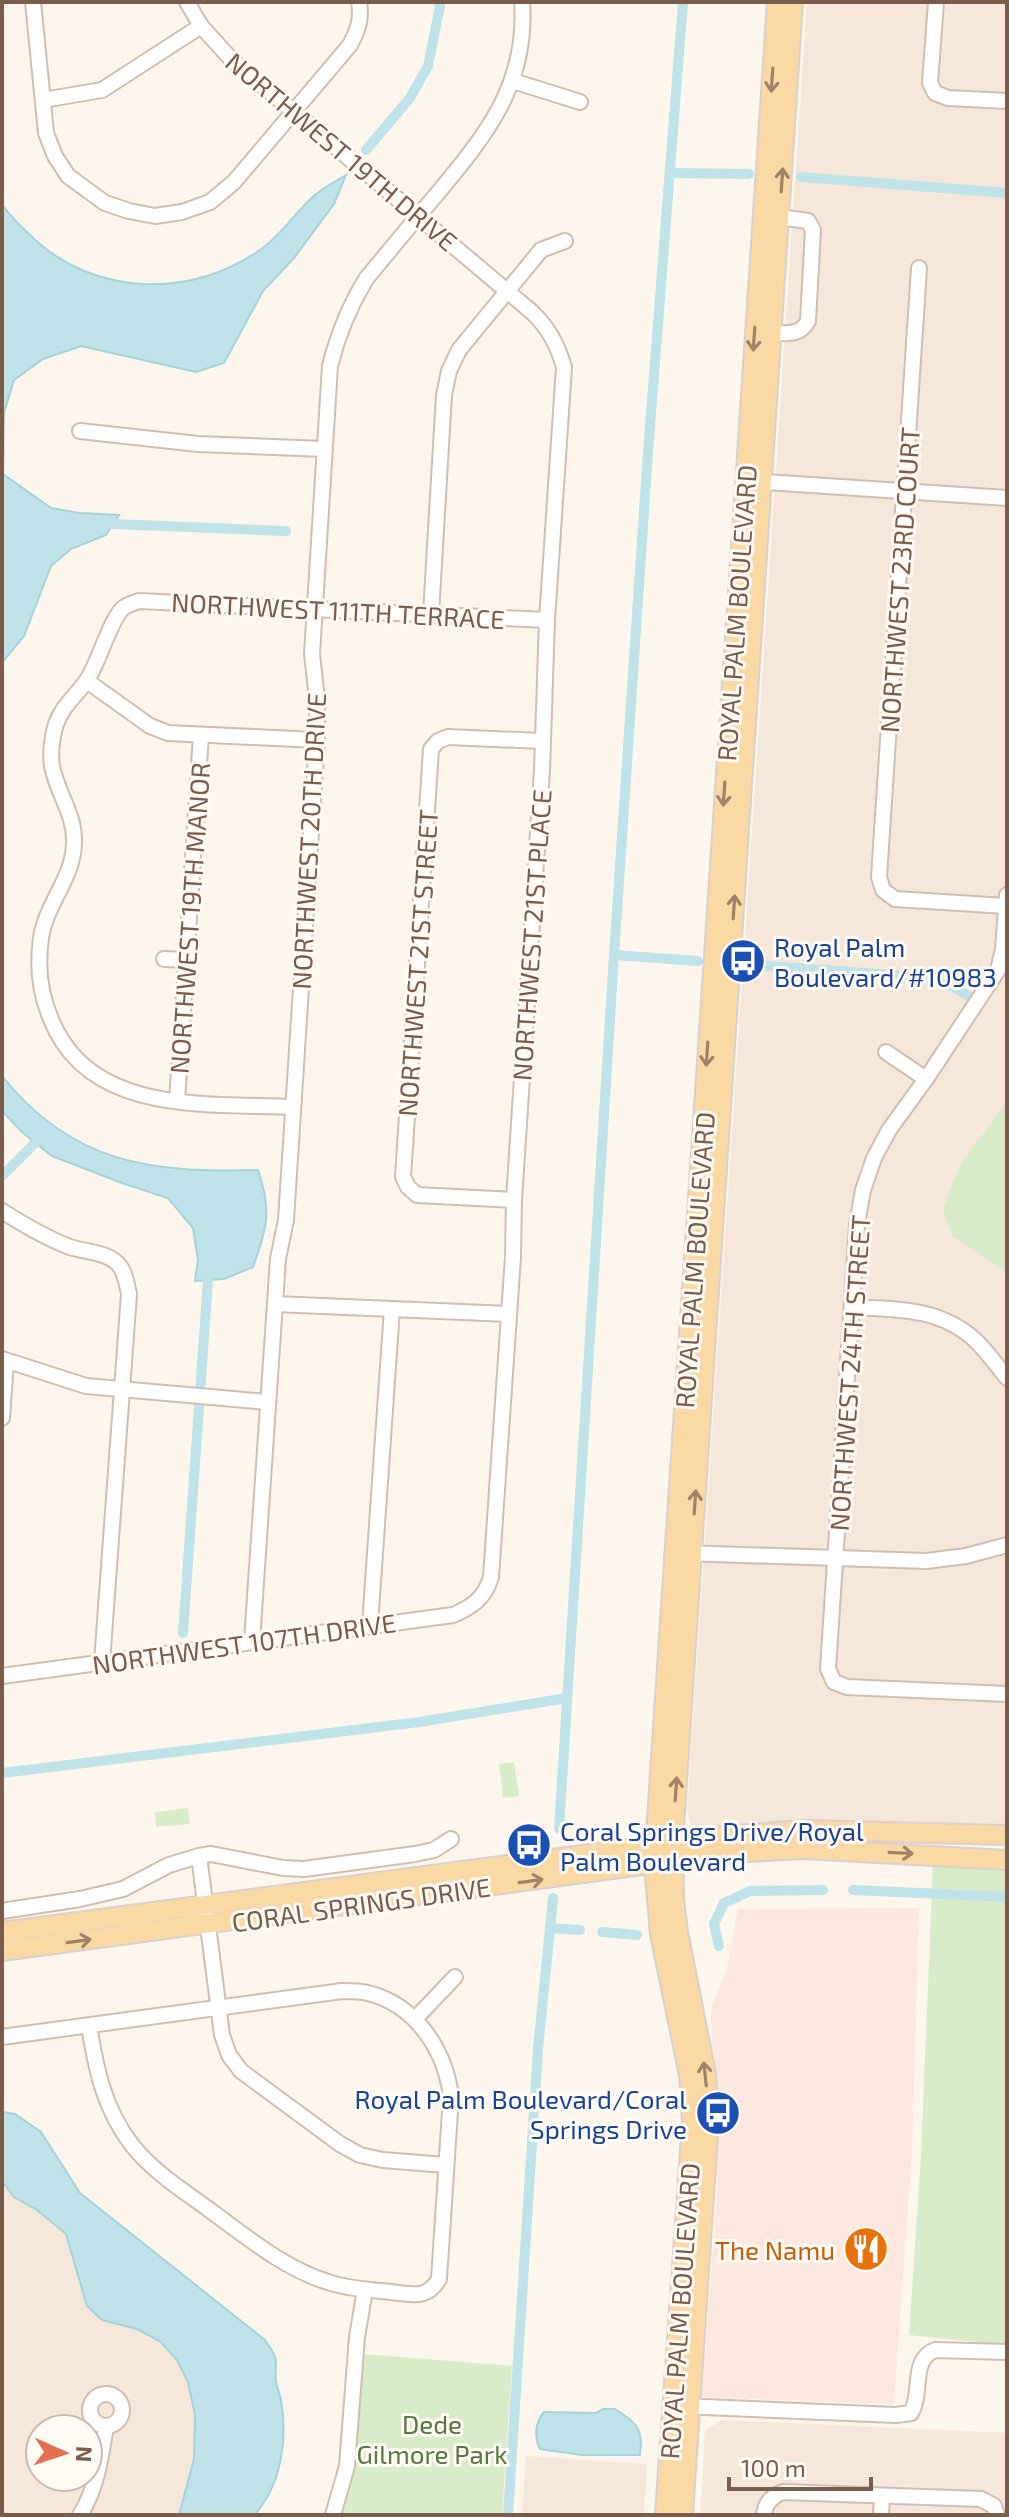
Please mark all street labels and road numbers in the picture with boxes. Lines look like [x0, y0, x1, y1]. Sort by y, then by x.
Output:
street label: NORTHWEST 19TH DRIVE [220, 45, 464, 257]
street label: NORTHWEST 23RD COURT [873, 426, 925, 734]
street label: ROYAL PALM BOULEVARD [710, 464, 762, 762]
street label: NORTHWEST 111TH TERRACE [170, 586, 506, 634]
street label: NORTHWEST 20TH DRIVE [285, 692, 331, 990]
street label: NORTHWEST 19TH MANOR [163, 761, 215, 1075]
street label: NORTHWEST 21ST PLACE [505, 788, 557, 1082]
street label: NORTHWEST 21ST STREET [391, 808, 443, 1118]
street label: ROYAL PALM BOULEVARD [668, 1111, 720, 1409]
street label: NORTHWEST 24TH STREET [822, 1214, 876, 1532]
street label: NORTHWEST 107TH DRIVE [90, 1606, 398, 1680]
street label: CORAL SPRINGS DRIVE [230, 1870, 492, 1938]
street label: ROYAL PALM BOULEVARD [653, 2162, 705, 2460]

